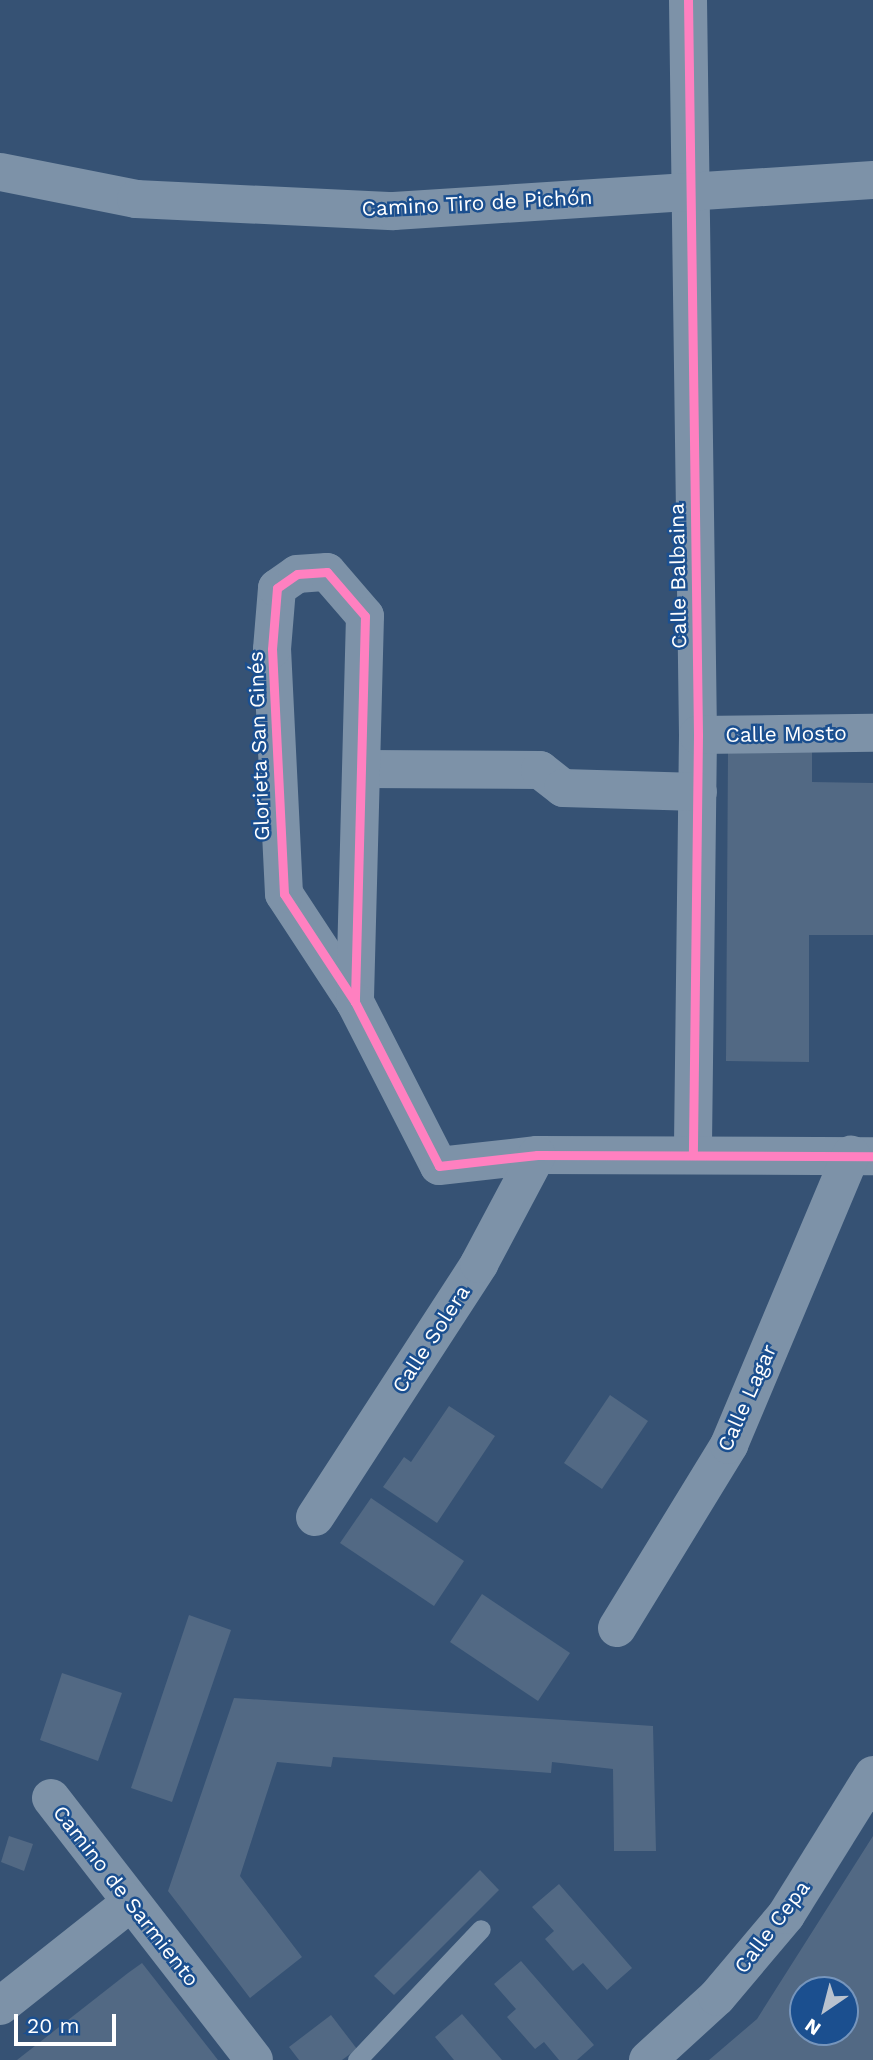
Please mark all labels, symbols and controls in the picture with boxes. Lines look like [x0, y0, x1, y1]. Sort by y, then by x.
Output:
street label: Camino Tiro de Pichón [361, 184, 593, 222]
street label: Calle Balbaina [664, 503, 692, 649]
street label: Glorieta San Ginés [243, 650, 275, 842]
street label: Calle Mosto [725, 720, 847, 748]
street label: Calle Solera [387, 1280, 475, 1398]
street label: Calle Lagar [712, 1341, 782, 1455]
street label: Camino de Sarmiento [47, 1800, 205, 1992]
street label: Calle Cepa [729, 1875, 815, 1979]
north arrow [789, 1976, 859, 2046]
scale bar [18, 2000, 119, 2044]
text: 20 m [27, 2013, 79, 2038]
text: N [800, 2014, 825, 2040]

